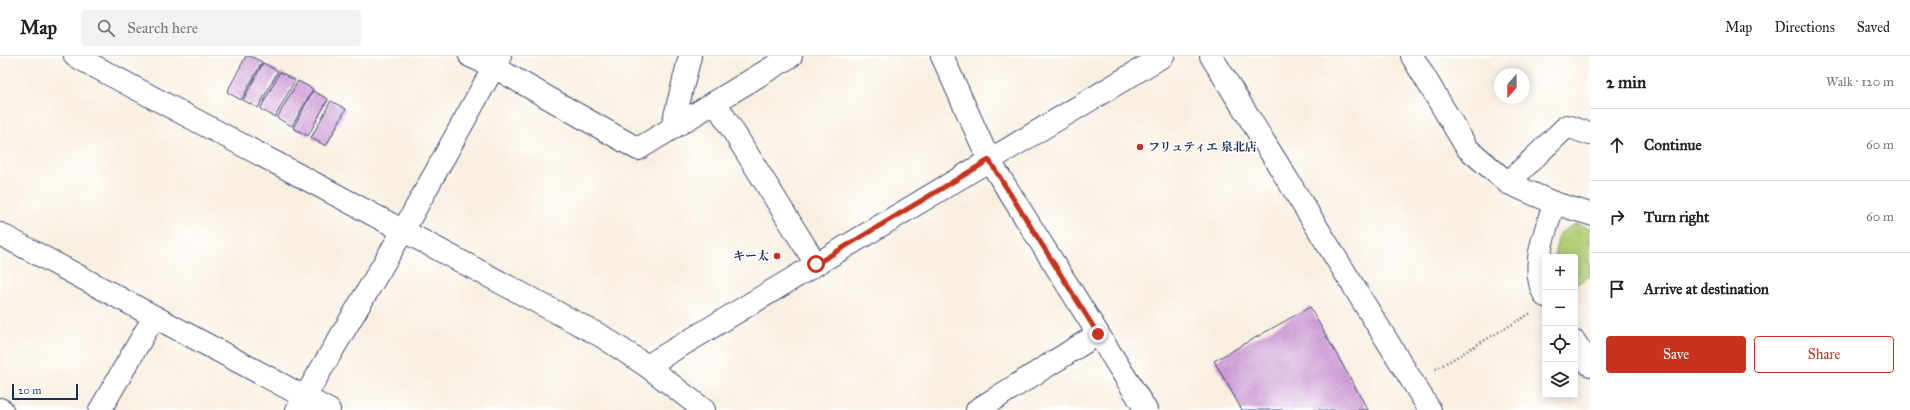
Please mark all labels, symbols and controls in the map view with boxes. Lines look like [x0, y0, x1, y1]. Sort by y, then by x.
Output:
search box [81, 10, 361, 46]
text: Map [20, 16, 57, 39]
icon: search [95, 17, 117, 39]
text: Search here [127, 19, 198, 37]
text: Map [1725, 19, 1752, 36]
text: Directions [1774, 19, 1835, 36]
text: Saved [1857, 19, 1890, 36]
north arrow [1494, 68, 1530, 104]
text: 2 min [1606, 72, 1646, 93]
text: Walk · 120 m [1826, 74, 1894, 90]
icon: ahead [1606, 134, 1628, 156]
text: Continue [1644, 136, 1702, 154]
text: 60 m [1866, 137, 1894, 153]
place label: フリュティエ 泉北店 [1148, 140, 1257, 154]
marker: フリュティエ 泉北店 [1135, 142, 1145, 152]
icon: right [1606, 206, 1628, 228]
text: Turn right [1644, 208, 1709, 226]
text: 60 m [1866, 209, 1894, 225]
place label: キー太 [733, 249, 769, 263]
marker: キー太 [772, 251, 782, 261]
map controls [1542, 254, 1578, 398]
button: + [1542, 254, 1578, 290]
route start [807, 255, 825, 273]
icon: arrive [1606, 278, 1628, 300]
text: Arrive at destination [1644, 280, 1769, 298]
button: − [1542, 290, 1578, 326]
route end [1089, 325, 1107, 343]
button: locate [1542, 326, 1578, 362]
button: Save [1606, 336, 1746, 373]
button: Share [1754, 336, 1894, 373]
button: layers [1542, 362, 1578, 398]
scale bar [12, 382, 78, 401]
text: 20 m [18, 384, 41, 397]

